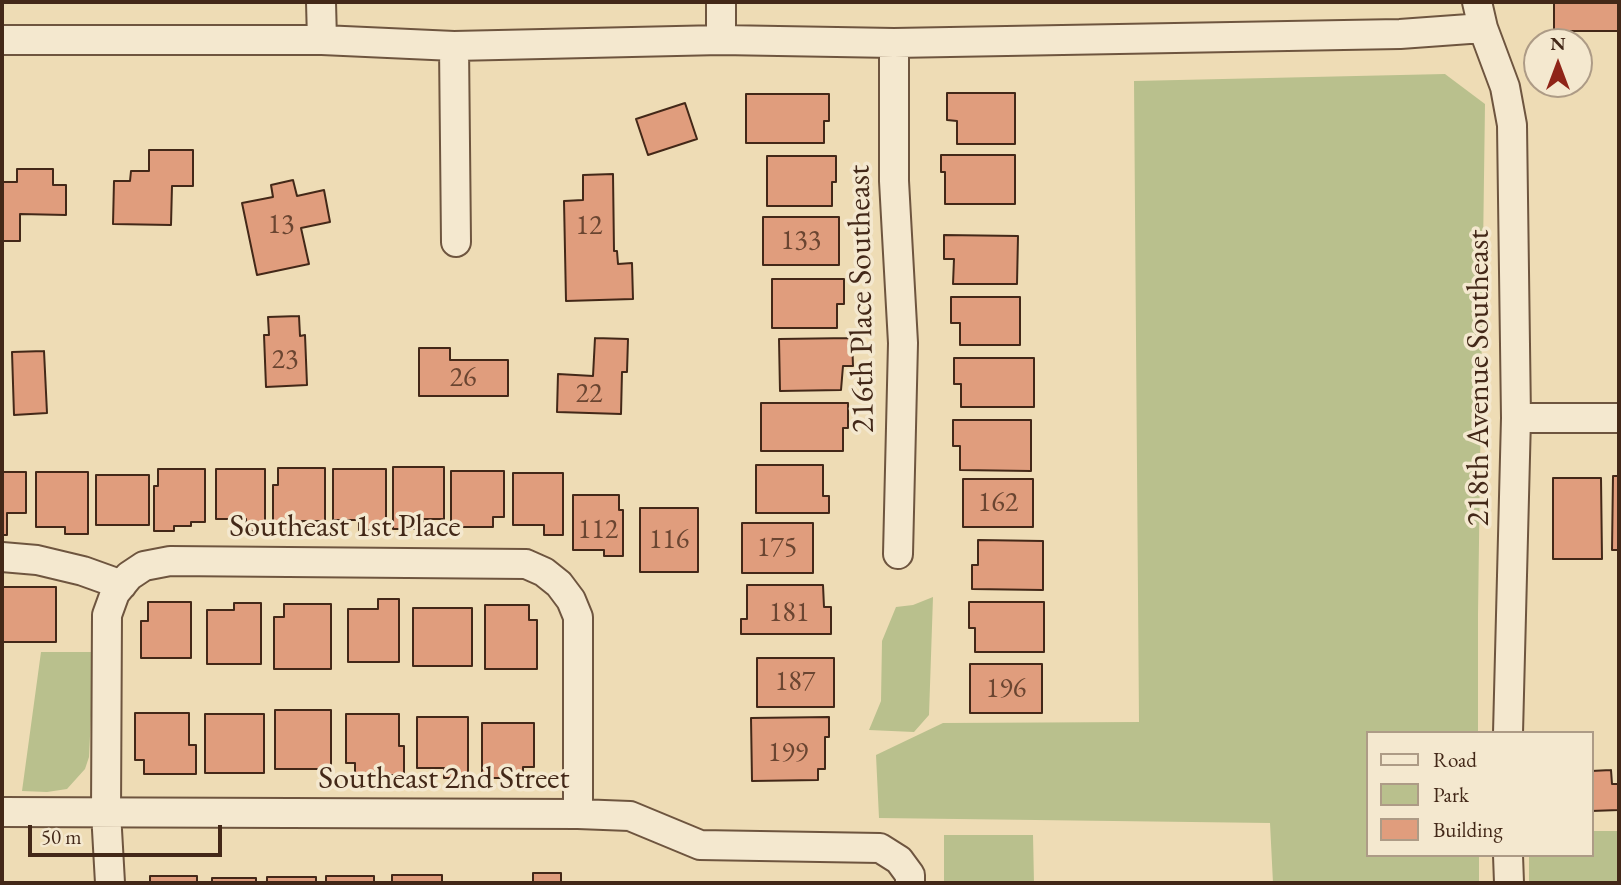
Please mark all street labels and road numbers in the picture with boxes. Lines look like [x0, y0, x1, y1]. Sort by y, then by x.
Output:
street label: 216th Place Southeast [840, 165, 884, 433]
street label: 218th Avenue Southeast [1460, 230, 1498, 526]
street label: Southeast 1st Place [229, 508, 461, 546]
street label: Southeast 2nd Street [318, 760, 570, 798]

